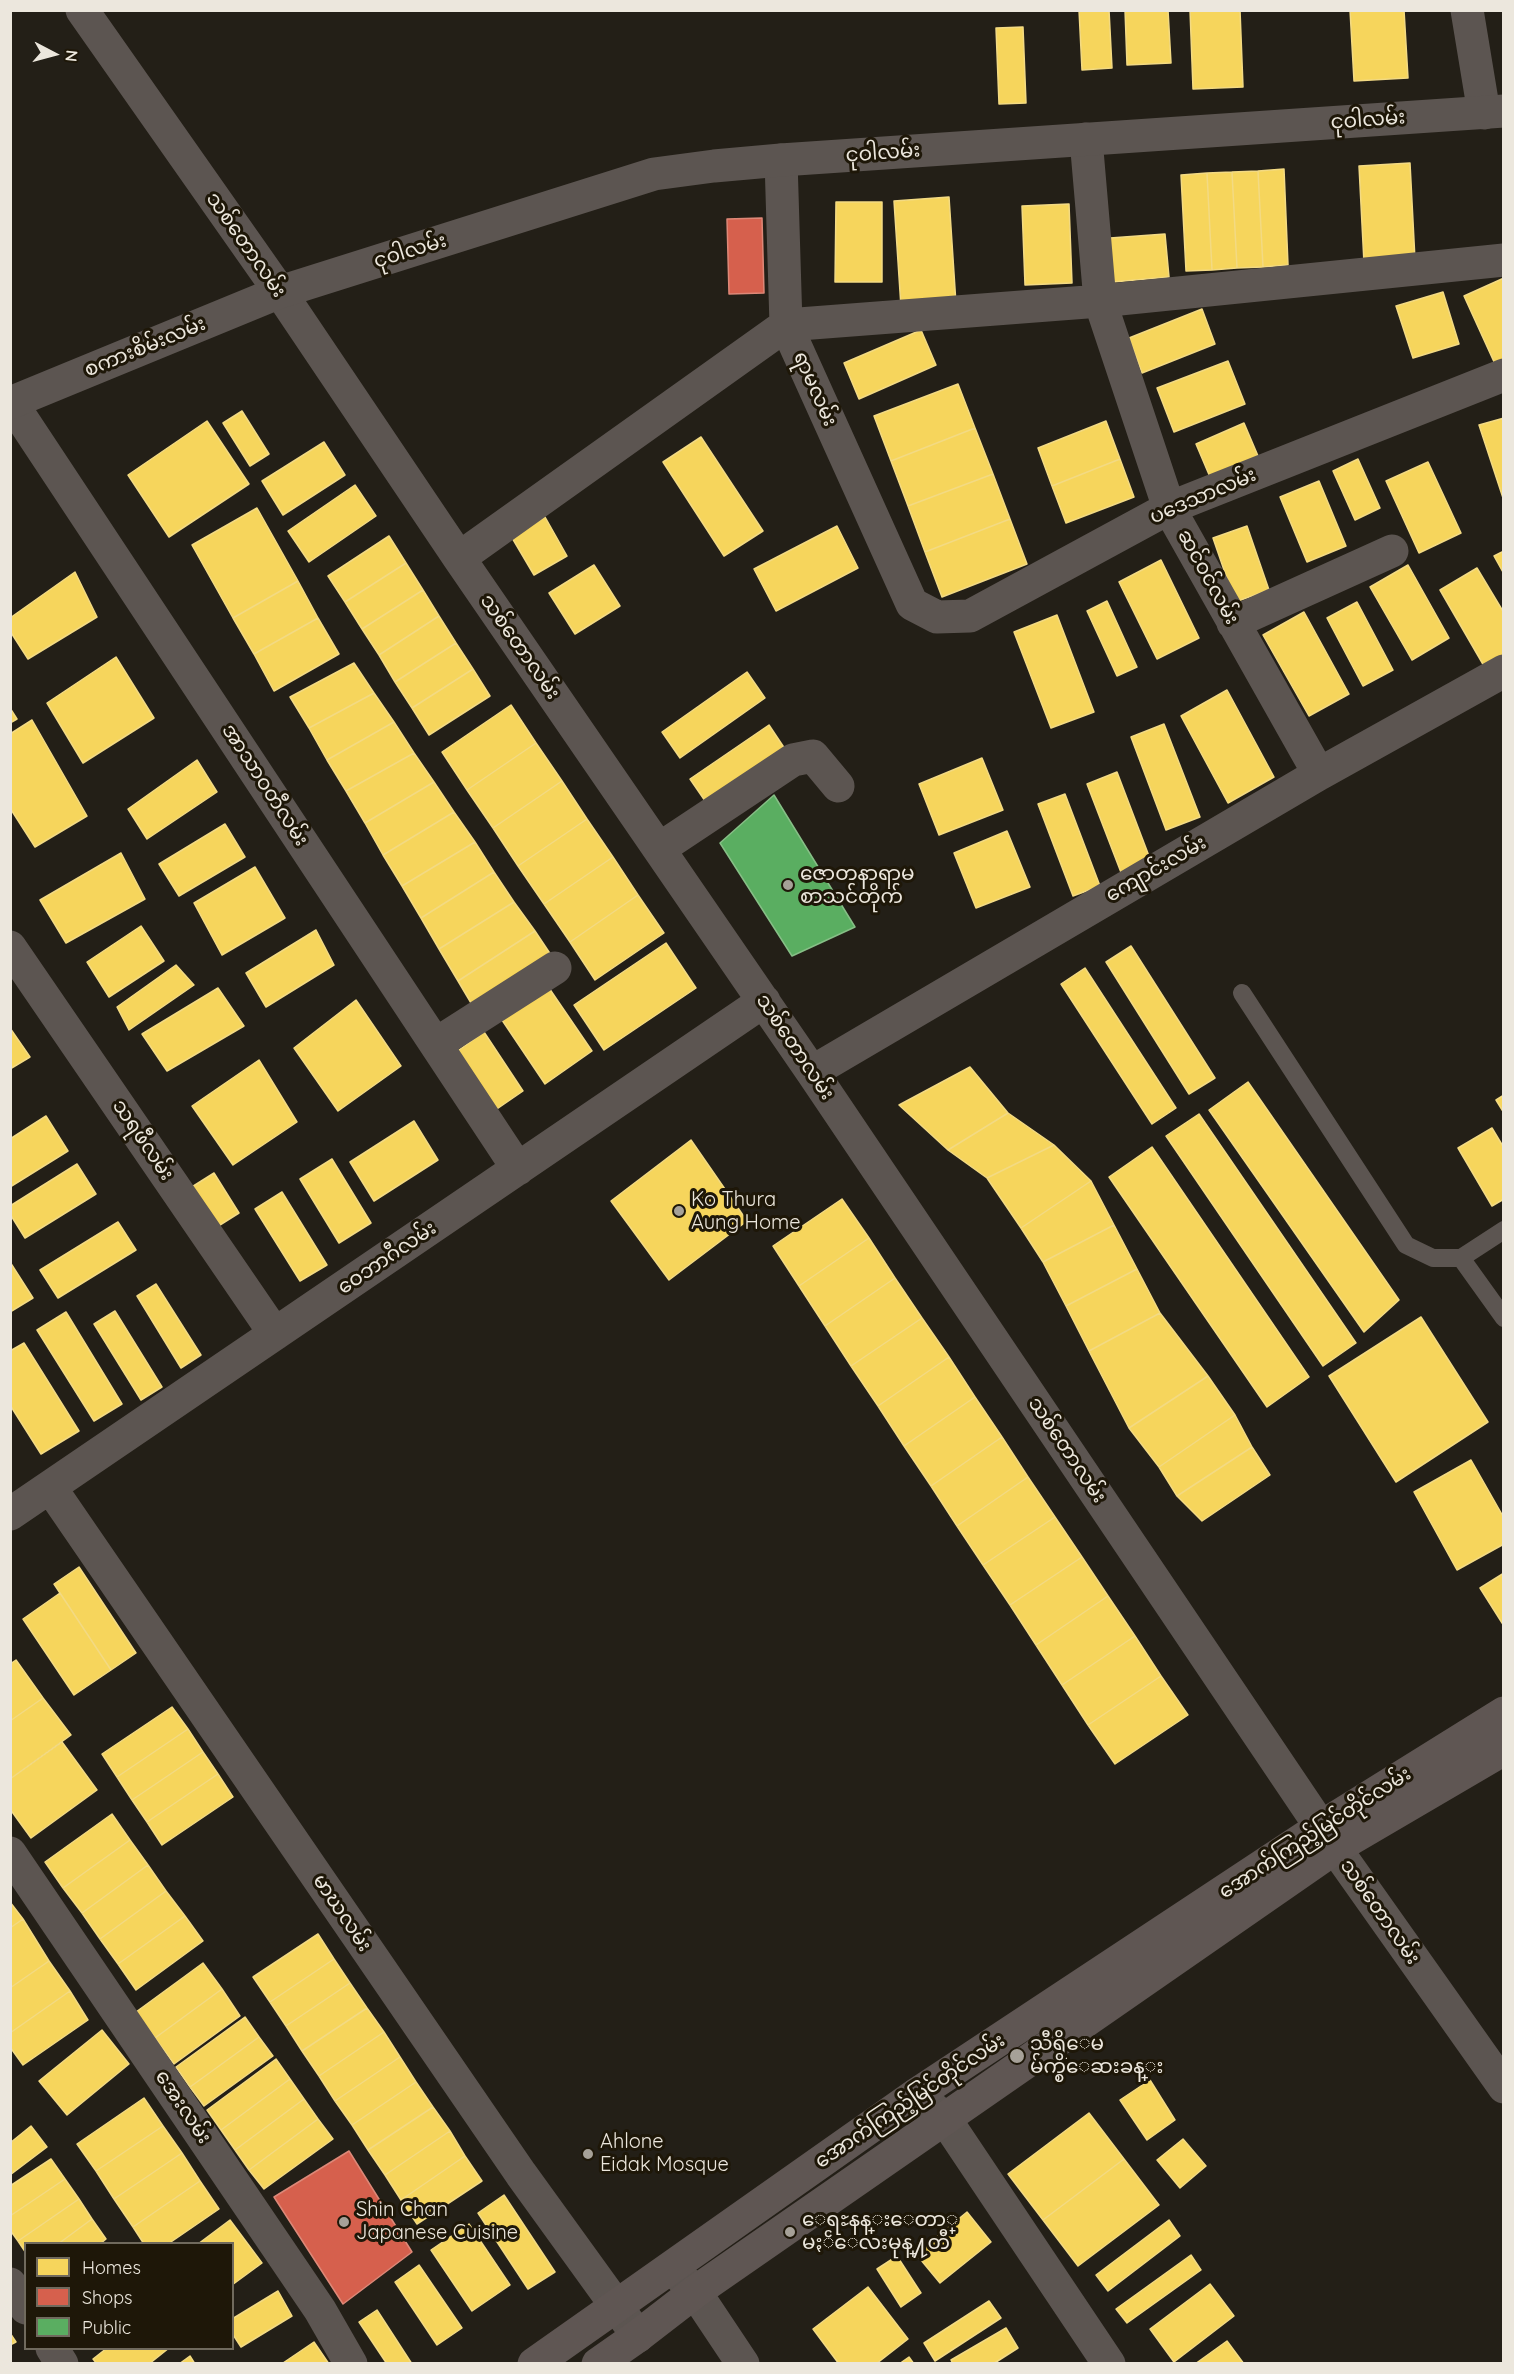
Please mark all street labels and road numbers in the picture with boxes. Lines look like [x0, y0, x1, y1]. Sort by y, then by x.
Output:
street label: ငုဝါလမ်း [1330, 105, 1406, 135]
street label: ငုဝါလမ်း [845, 138, 921, 168]
street label: သစ်တောလမ်း [201, 188, 291, 302]
street label: ငုဝါလမ်း [371, 229, 449, 273]
street label: စကားစိမ်းလမ်း [81, 312, 209, 382]
street label: ရာမလမ်း [788, 348, 842, 430]
street label: ပဒေသာလမ်း [1146, 463, 1260, 529]
street label: ဆင်ဝင်လမ်း [1172, 525, 1244, 629]
street label: သစ်တောလမ်း [475, 590, 565, 704]
street label: အာသာဝတီလမ်း [217, 719, 313, 851]
street label: ကျောင်းလမ်း [1102, 831, 1210, 907]
street label: သစ်တောလမ်း [751, 989, 839, 1105]
street label: သရဖီလမ်း [107, 1095, 179, 1185]
street label: ဝေဘာဂီလမ်း [333, 1216, 441, 1300]
street label: သစ်တောလမ်း [1023, 1392, 1111, 1508]
street label: အောက်ကြည့်မြင်တိုင်လမ်း [1214, 1762, 1416, 1904]
street label: သစ်တောလမ်း [1335, 1855, 1425, 1969]
street label: မာဃလမ်း [307, 1870, 377, 1956]
street label: အောက်ကြည့်မြင်တိုင်လမ်း [810, 2028, 1010, 2174]
street label: အေးလမ်း [150, 2066, 216, 2148]

